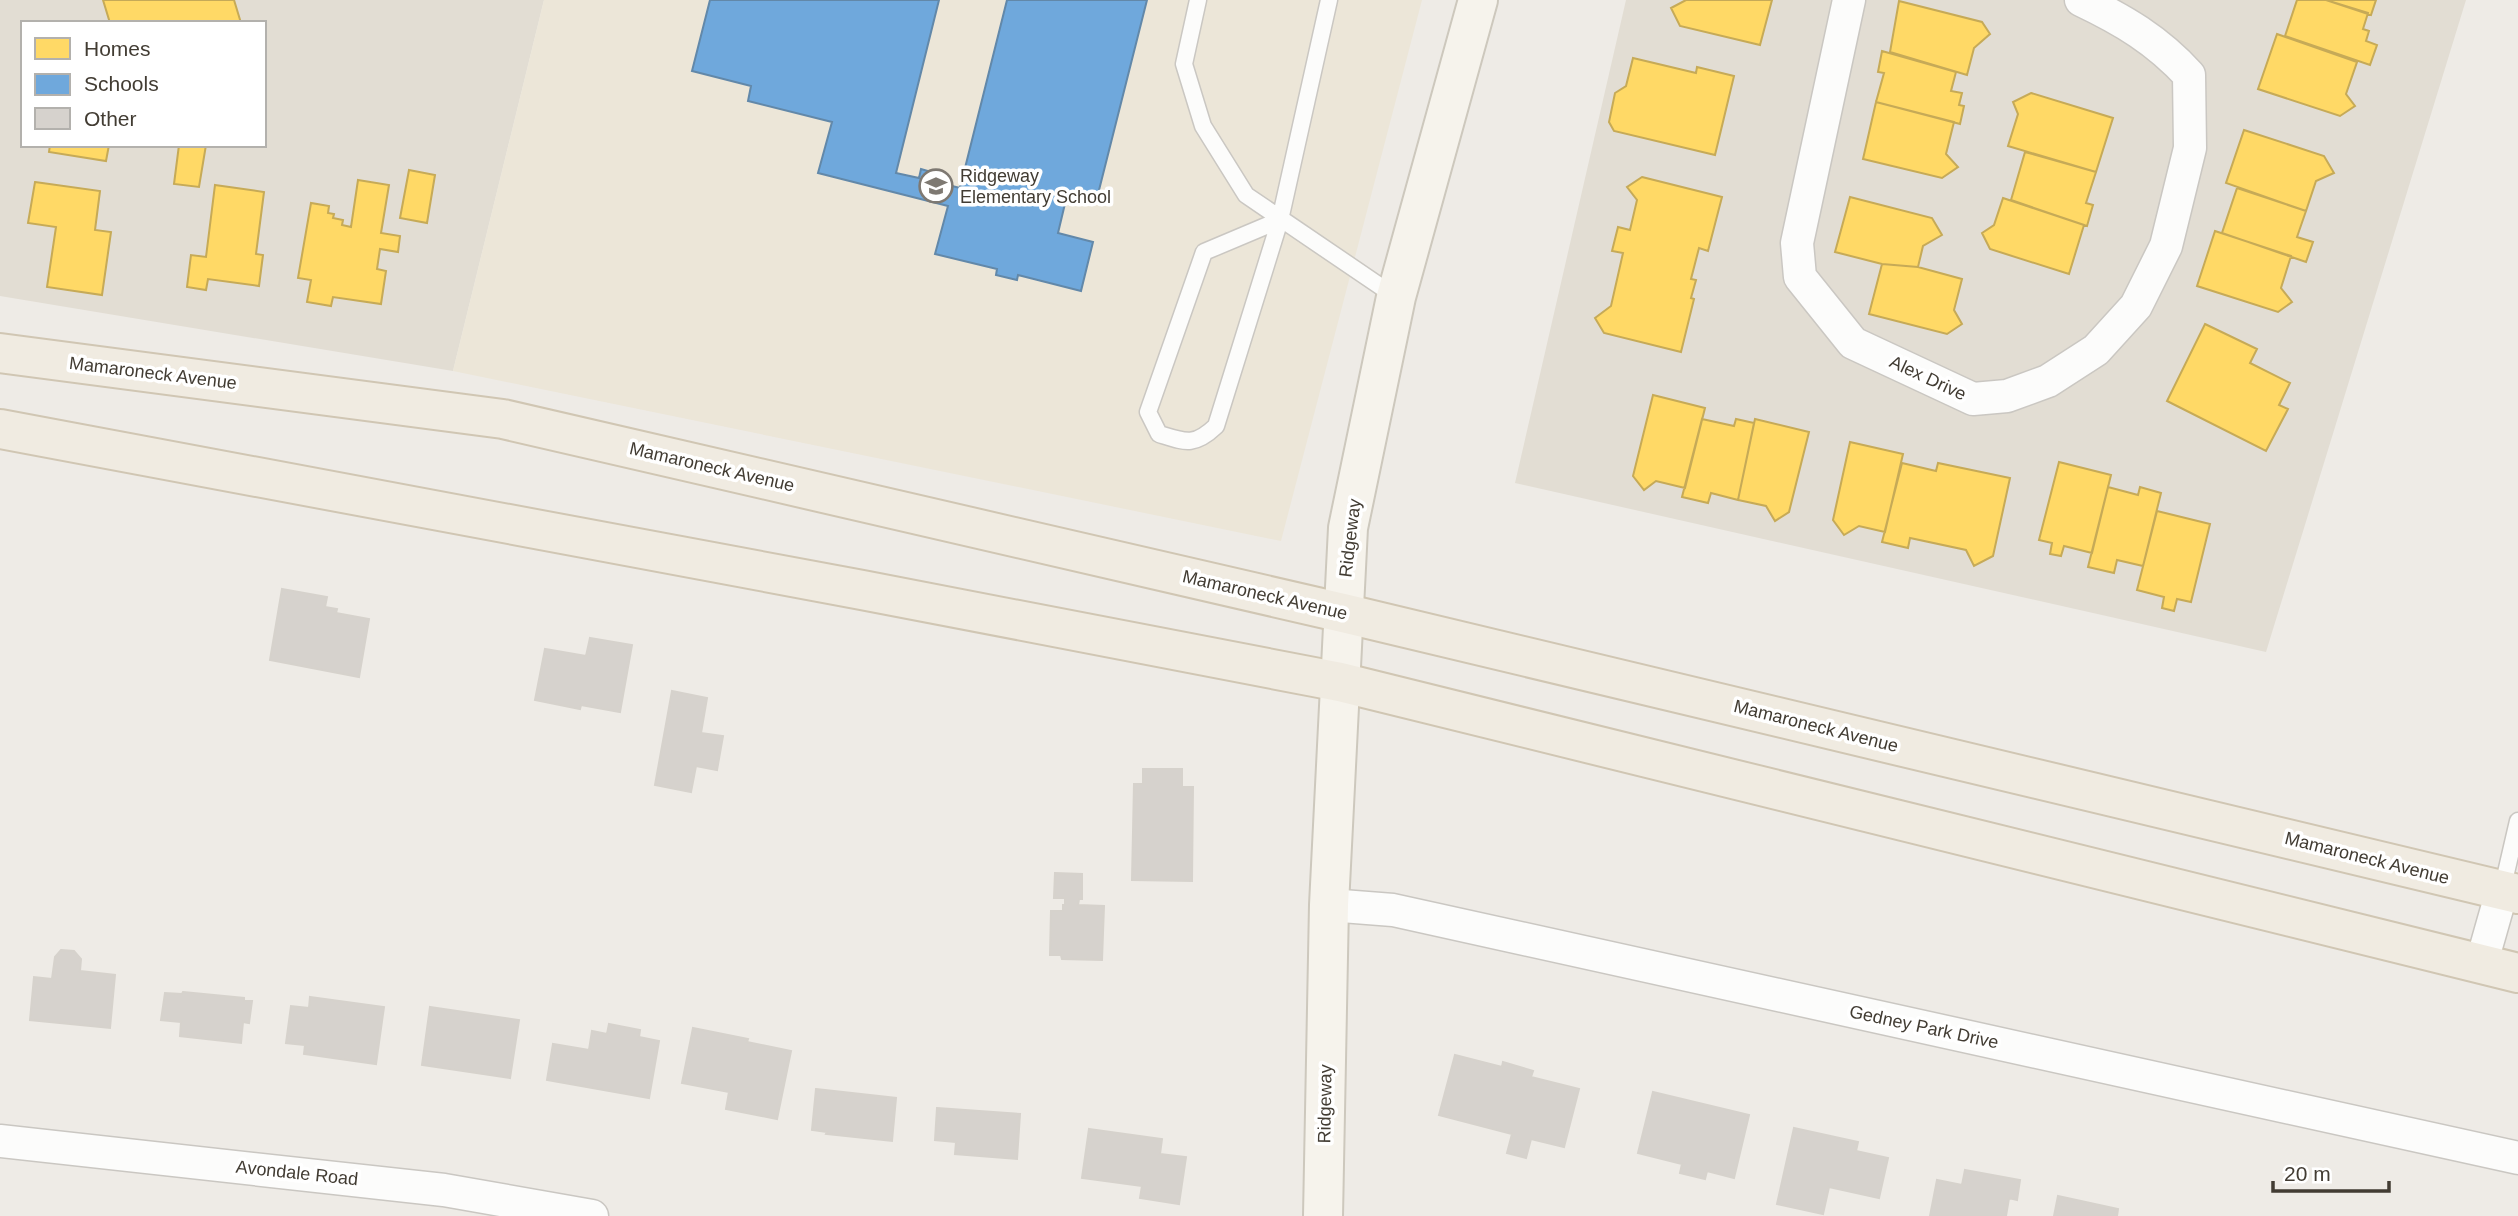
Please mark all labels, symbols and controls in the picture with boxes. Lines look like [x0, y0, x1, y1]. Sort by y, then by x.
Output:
legend [21, 21, 266, 147]
text: Homes [84, 37, 151, 60]
text: Schools [84, 72, 159, 95]
text: Other [84, 107, 137, 130]
place label: Ridgeway Elementary School [960, 166, 1111, 207]
school or university icon: Ridgeway Elementary School [917, 167, 955, 205]
street label: Alex Drive [1887, 352, 1969, 404]
street label: Mamaroneck Avenue [68, 353, 238, 393]
street label: Mamaroneck Avenue [628, 438, 796, 496]
street label: Ridgeway [1335, 498, 1365, 578]
street label: Mamaroneck Avenue [1181, 566, 1349, 624]
street label: Mamaroneck Avenue [1732, 696, 1900, 756]
street label: Mamaroneck Avenue [2283, 828, 2451, 888]
street label: Gedney Park Drive [1848, 1001, 2000, 1053]
street label: Ridgeway [1314, 1064, 1336, 1144]
scale bar [2273, 1150, 2388, 1194]
street label: Avondale Road [235, 1157, 359, 1189]
text: 20 m [2284, 1162, 2331, 1185]

